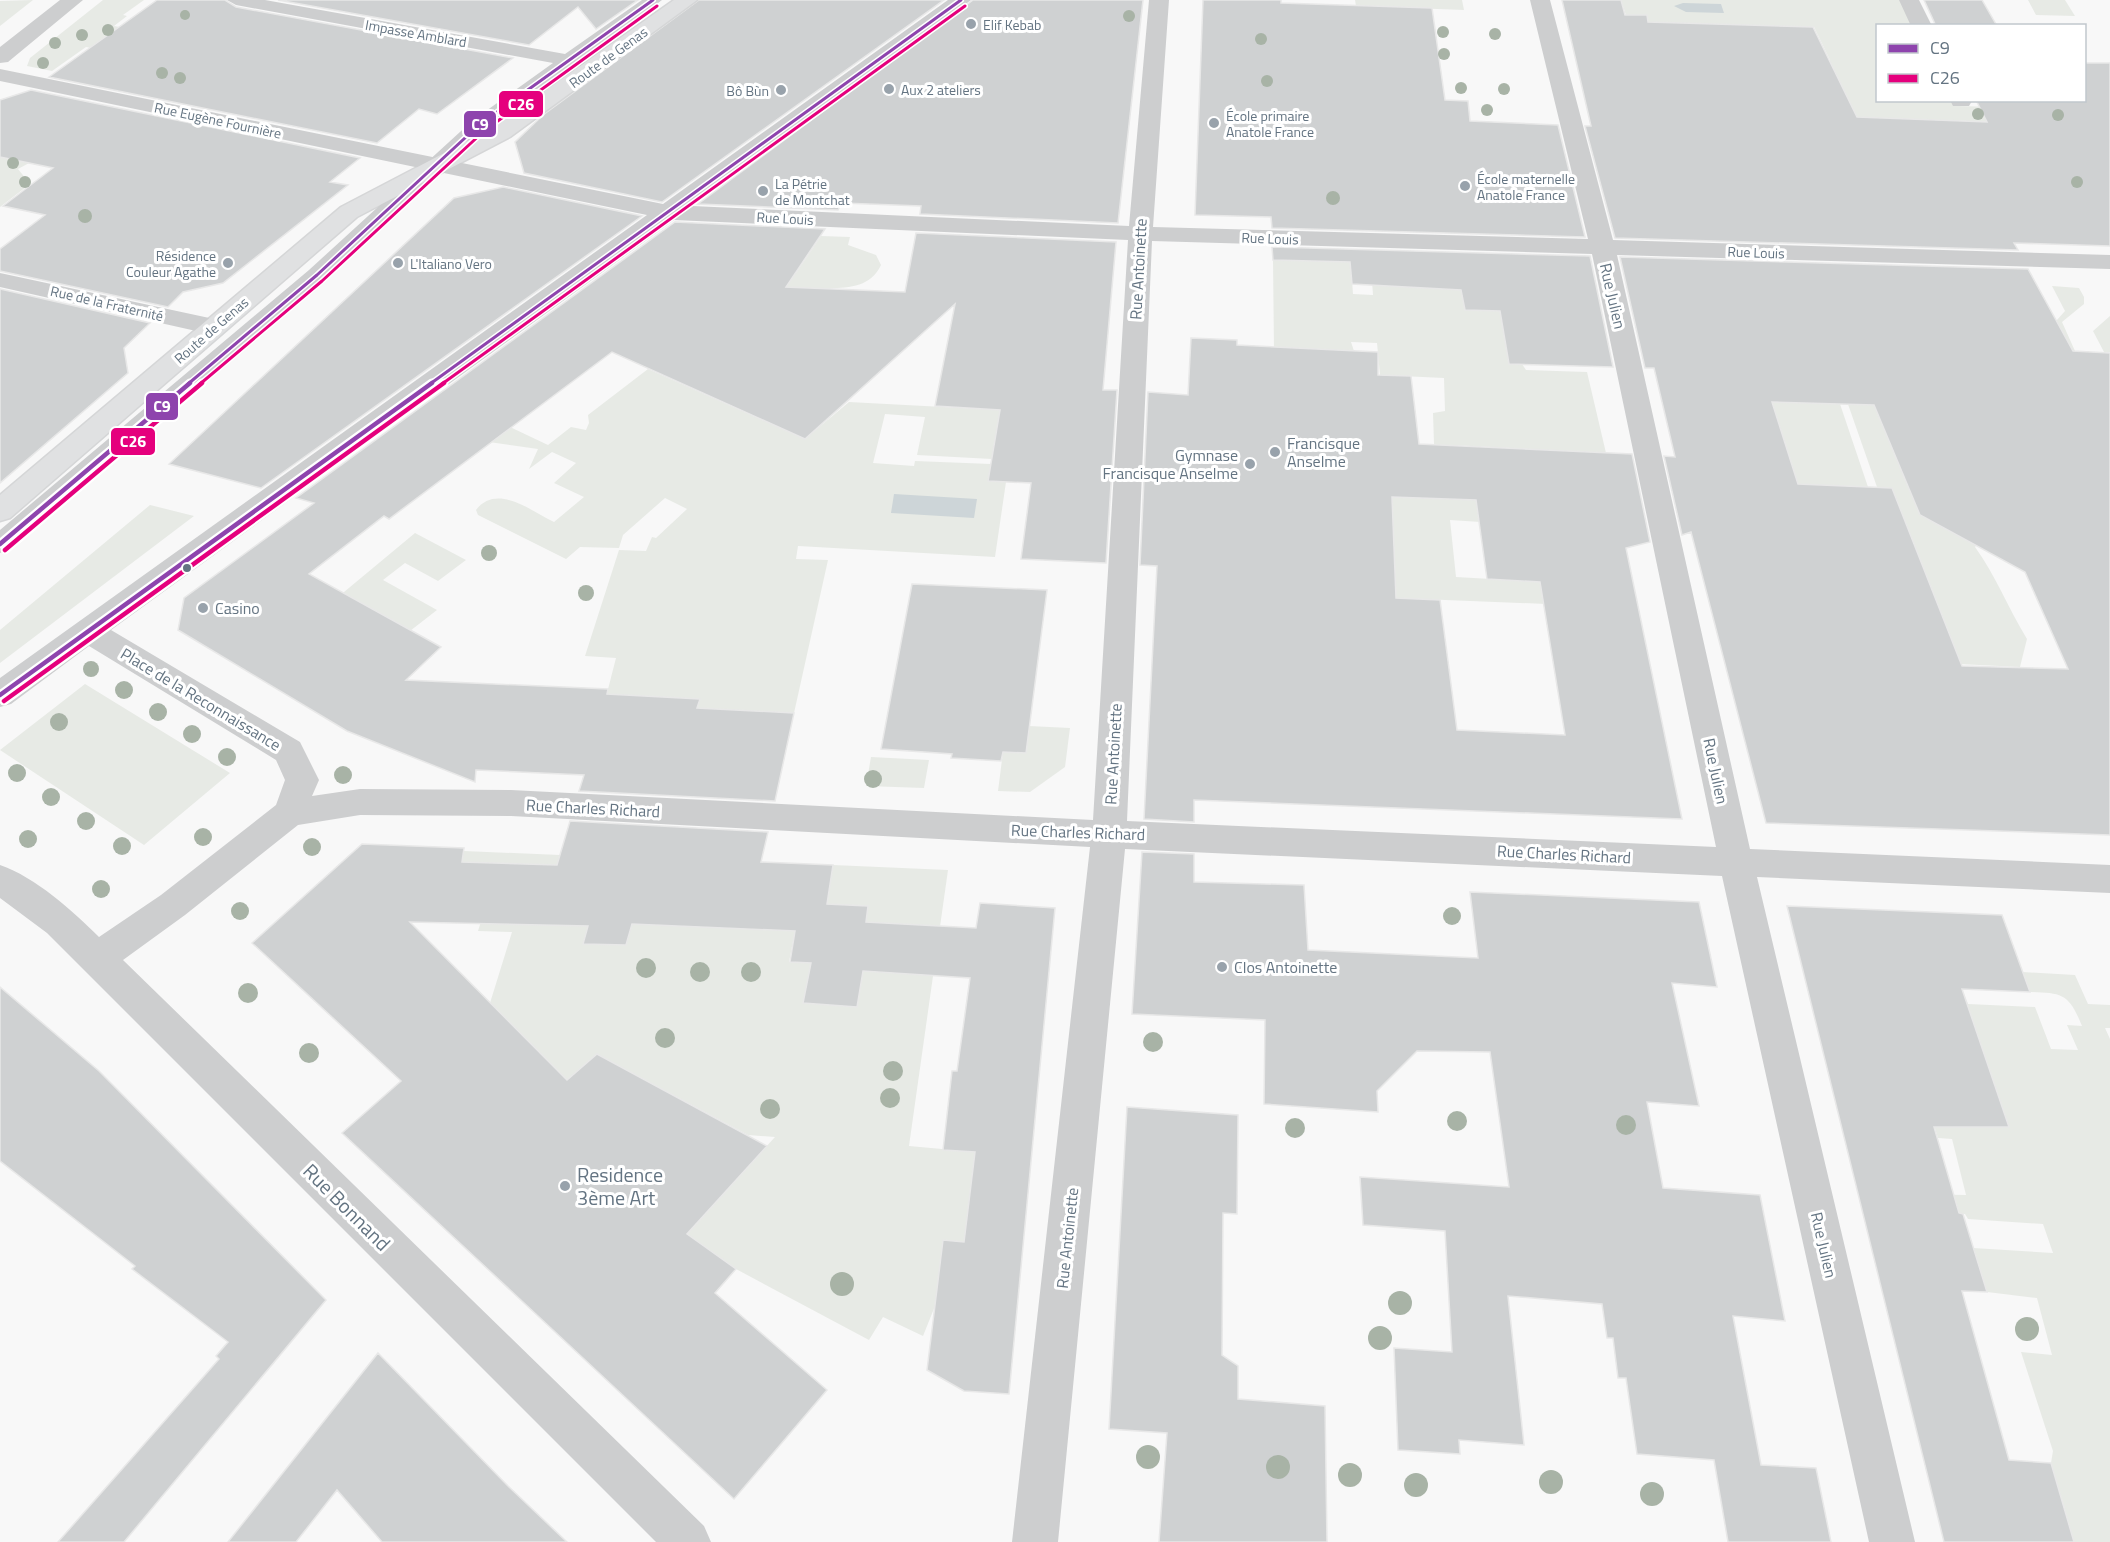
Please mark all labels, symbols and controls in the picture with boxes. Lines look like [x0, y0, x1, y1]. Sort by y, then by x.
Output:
street label: Impasse Amblard [364, 14, 468, 52]
place label: Elif Kebab [983, 14, 1041, 35]
marker: Elif Kebab [964, 17, 978, 31]
street label: Route de Genas [564, 21, 652, 93]
legend [1876, 24, 2086, 102]
text: C9 [1930, 34, 1950, 61]
text: C26 [1930, 64, 1960, 91]
place label: Aux 2 ateliers [901, 79, 981, 100]
place label: Bô Bùn [726, 80, 769, 101]
marker: Aux 2 ateliers [882, 82, 896, 96]
marker: Bô Bùn [774, 83, 788, 97]
line badge: C26 [498, 90, 544, 118]
text: C26 [508, 92, 534, 116]
street label: Rue Eugène Fournière [153, 96, 283, 144]
place label: École primaire Anatole France [1226, 105, 1314, 142]
line badge: C9 [463, 110, 497, 138]
text: C9 [471, 112, 489, 136]
marker: École primaire Anatole France [1207, 116, 1221, 130]
place label: École maternelle Anatole France [1477, 168, 1575, 205]
place label: La Pétrie de Montchat [775, 173, 850, 210]
marker: École maternelle Anatole France [1458, 179, 1472, 193]
marker: La Pétrie de Montchat [756, 184, 770, 198]
street label: Rue Louis [756, 206, 814, 230]
street label: Rue Antoinette [1123, 218, 1153, 320]
street label: Rue Louis [1241, 227, 1299, 249]
street label: Rue Louis [1727, 241, 1785, 263]
place label: Résidence Couleur Agathe [126, 245, 216, 282]
place label: L'Italiano Vero [410, 253, 492, 274]
marker: Résidence Couleur Agathe [221, 256, 235, 270]
marker: L'Italiano Vero [391, 256, 405, 270]
street label: Rue Julien [1594, 261, 1632, 331]
street label: Rue de la Fraternité [48, 280, 166, 326]
street label: Route de Genas [169, 292, 253, 368]
line badge: C9 [145, 392, 179, 421]
text: C9 [153, 394, 171, 418]
line badge: C26 [110, 427, 156, 456]
text: C26 [120, 429, 146, 453]
place label: Francisque Anselme [1287, 431, 1360, 473]
place label: Gymnase Francisque Anselme [1103, 443, 1238, 485]
marker: Francisque Anselme [1268, 445, 1282, 459]
marker: Gymnase Francisque Anselme [1243, 457, 1257, 471]
unlabelled marker [181, 562, 193, 574]
place label: Casino [215, 596, 260, 620]
marker: Casino [196, 601, 210, 615]
street label: Place de la Reconnaissance [116, 642, 286, 756]
street label: Rue Antoinette [1098, 703, 1128, 805]
street label: Rue Julien [1697, 736, 1735, 806]
street label: Rue Charles Richard [525, 793, 661, 823]
street label: Rue Charles Richard [1011, 818, 1145, 846]
street label: Rue Charles Richard [1496, 839, 1632, 869]
place label: Clos Antoinette [1234, 955, 1337, 979]
marker: Clos Antoinette [1215, 960, 1229, 974]
street label: Rue Bonnand [296, 1156, 398, 1258]
place label: Residence 3ème Art [577, 1159, 663, 1213]
marker: Residence 3ème Art [558, 1179, 572, 1193]
street label: Rue Antoinette [1050, 1186, 1084, 1290]
street label: Rue Julien [1805, 1210, 1843, 1280]

